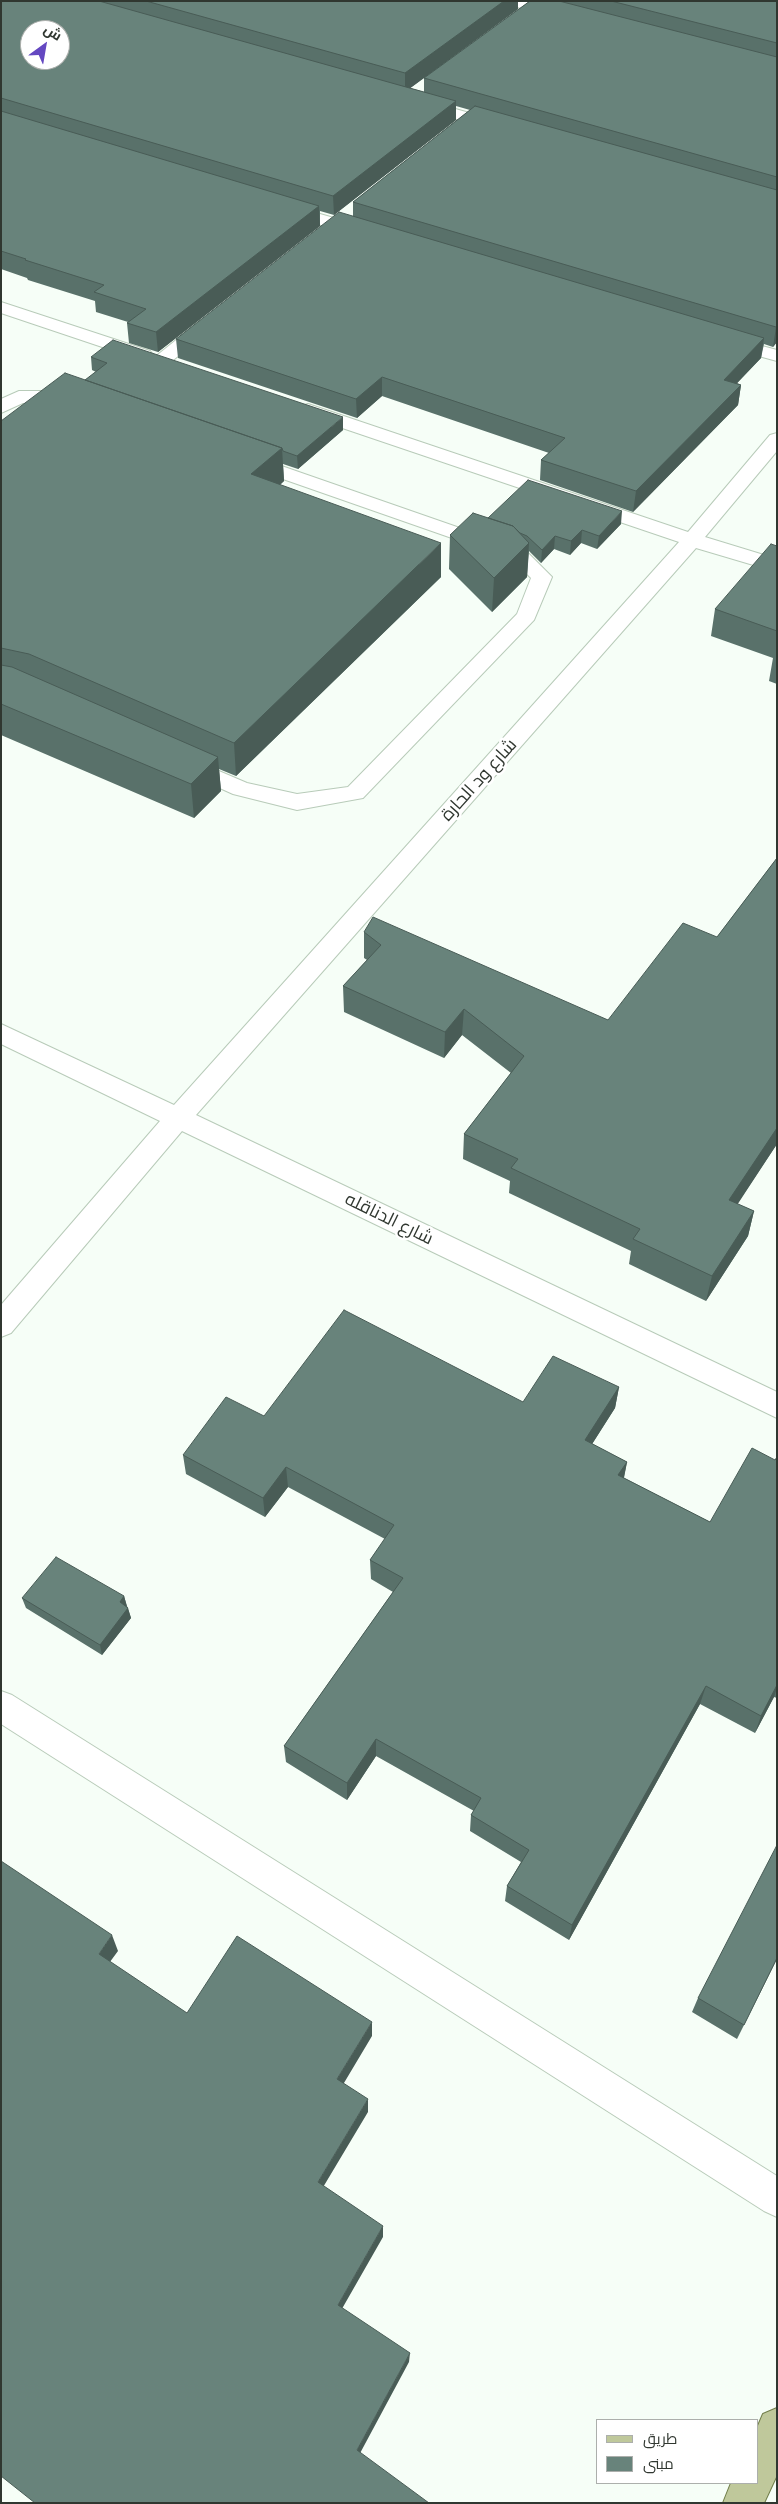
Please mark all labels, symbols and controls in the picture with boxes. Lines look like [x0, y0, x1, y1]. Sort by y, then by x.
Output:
north arrow [20, 20, 70, 70]
text: ش [41, 21, 65, 45]
street label: شارع ود الحارة [436, 734, 522, 826]
street label: شارع الدناقله [341, 1188, 437, 1250]
legend [596, 2419, 758, 2484]
text: طريق [643, 2430, 677, 2448]
text: مبنى [643, 2455, 674, 2473]

